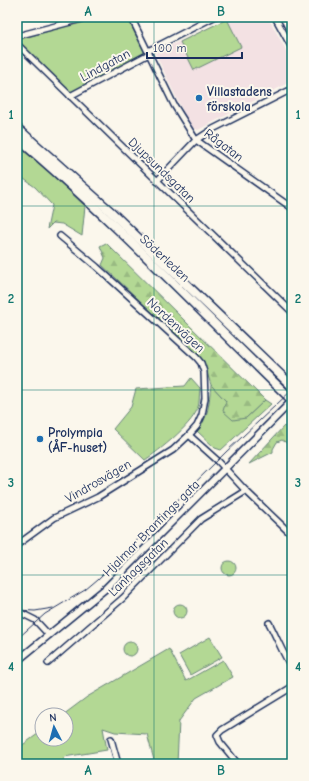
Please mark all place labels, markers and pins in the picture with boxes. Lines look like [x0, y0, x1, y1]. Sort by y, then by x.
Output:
place label: Villastadens förskola [206, 84, 272, 114]
marker: Villastadens förskola [194, 93, 204, 103]
place label: Prolympia (ÅF-huset) [48, 425, 107, 455]
marker: Prolympia (ÅF-huset) [35, 434, 45, 444]

